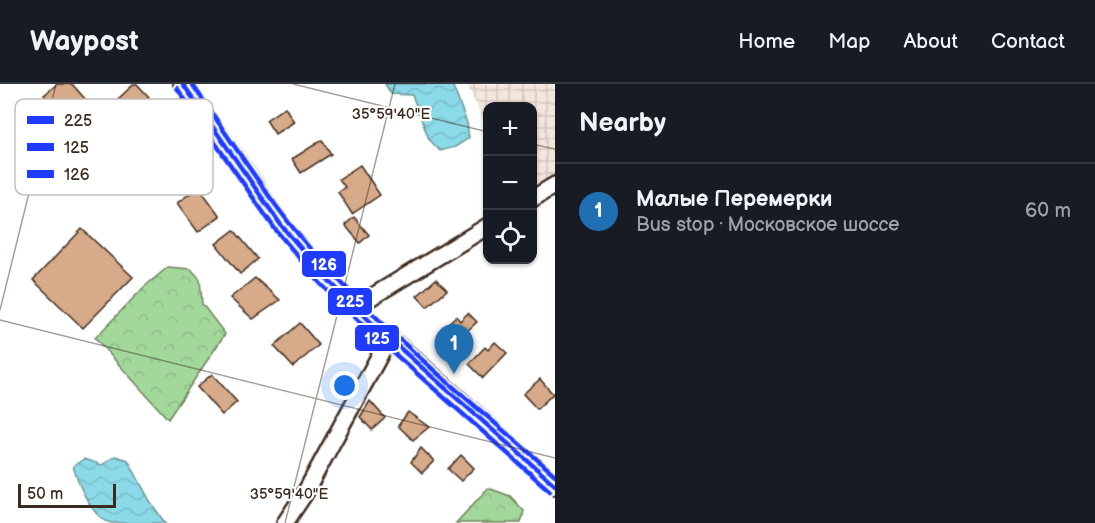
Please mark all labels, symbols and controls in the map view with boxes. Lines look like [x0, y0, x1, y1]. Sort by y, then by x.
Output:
text: Waypost [30, 25, 139, 58]
text: Home [738, 29, 795, 54]
text: Map [828, 29, 870, 54]
text: About [903, 29, 958, 54]
text: Contact [991, 29, 1065, 54]
legend [15, 99, 213, 195]
map controls [483, 102, 537, 264]
button: + [483, 102, 537, 156]
text: 35°59'40"E [352, 105, 430, 124]
text: Nearby [579, 108, 666, 139]
text: 225 [64, 112, 92, 131]
text: 125 [64, 139, 89, 158]
button: − [483, 156, 537, 210]
text: 126 [64, 166, 90, 185]
text: Малые Перемерки [636, 186, 833, 213]
text: 1 [594, 199, 603, 223]
text: 60 m [1025, 199, 1071, 223]
button: locate [483, 210, 537, 264]
text: Bus stop · Московское шоссе [636, 213, 900, 237]
line badge: 126 [301, 250, 347, 278]
text: 126 [311, 256, 337, 275]
line badge: 225 [327, 287, 373, 316]
text: 225 [336, 293, 364, 312]
line badge: 125 [354, 324, 400, 352]
pin: 1 [434, 324, 474, 374]
text: 125 [364, 330, 390, 349]
your location [330, 371, 359, 400]
scale bar [18, 481, 116, 508]
text: 50 m [27, 485, 63, 504]
text: 35°59'40"E [250, 485, 328, 504]

